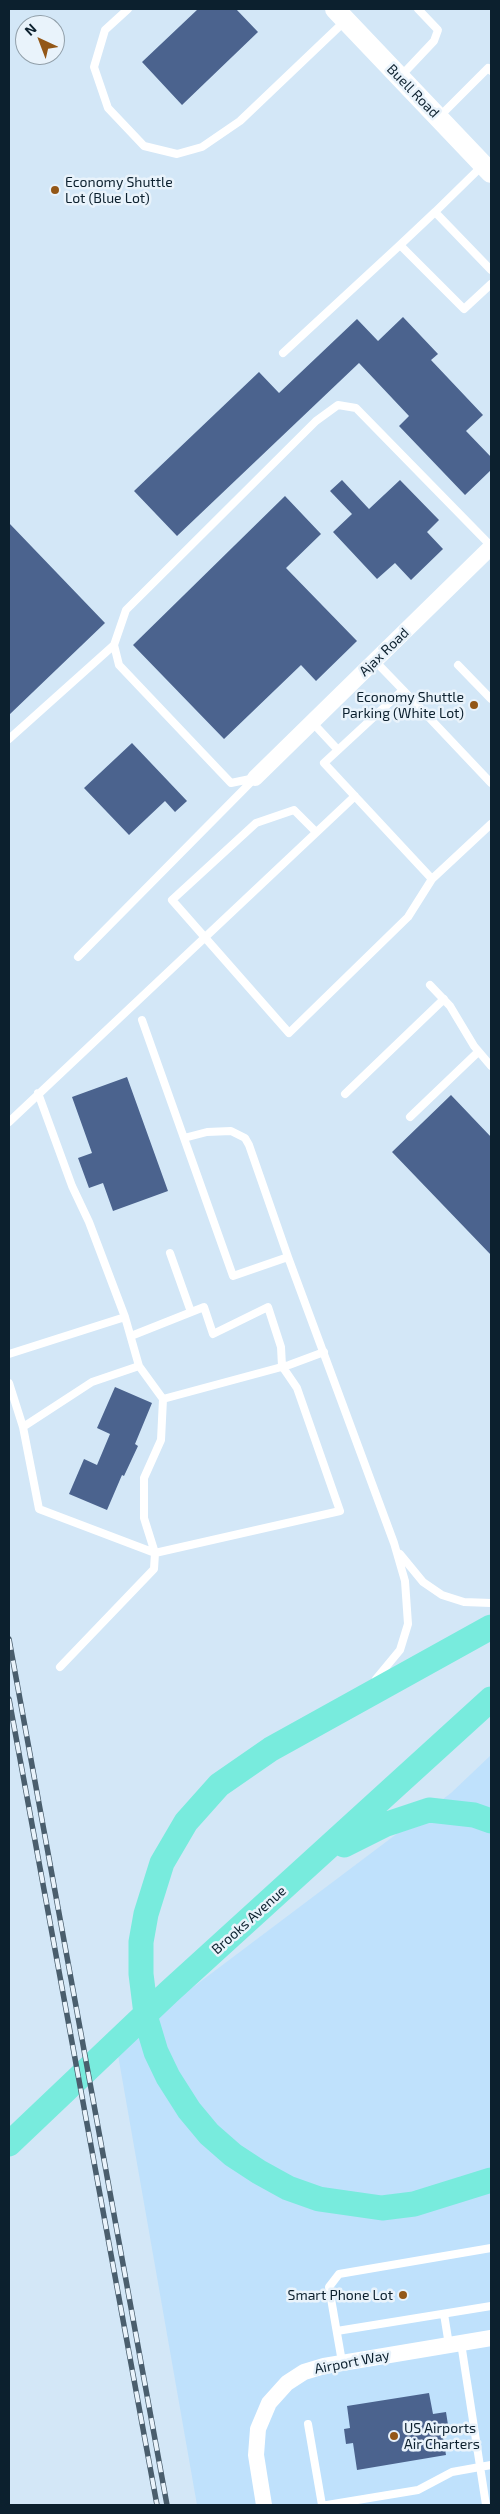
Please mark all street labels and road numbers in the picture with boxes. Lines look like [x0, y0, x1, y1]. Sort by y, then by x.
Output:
street label: Buell Road [383, 61, 443, 121]
street label: Ajax Road [356, 624, 412, 680]
street label: Brooks Avenue [208, 1882, 290, 1958]
street label: Airport Way [313, 2346, 391, 2378]

